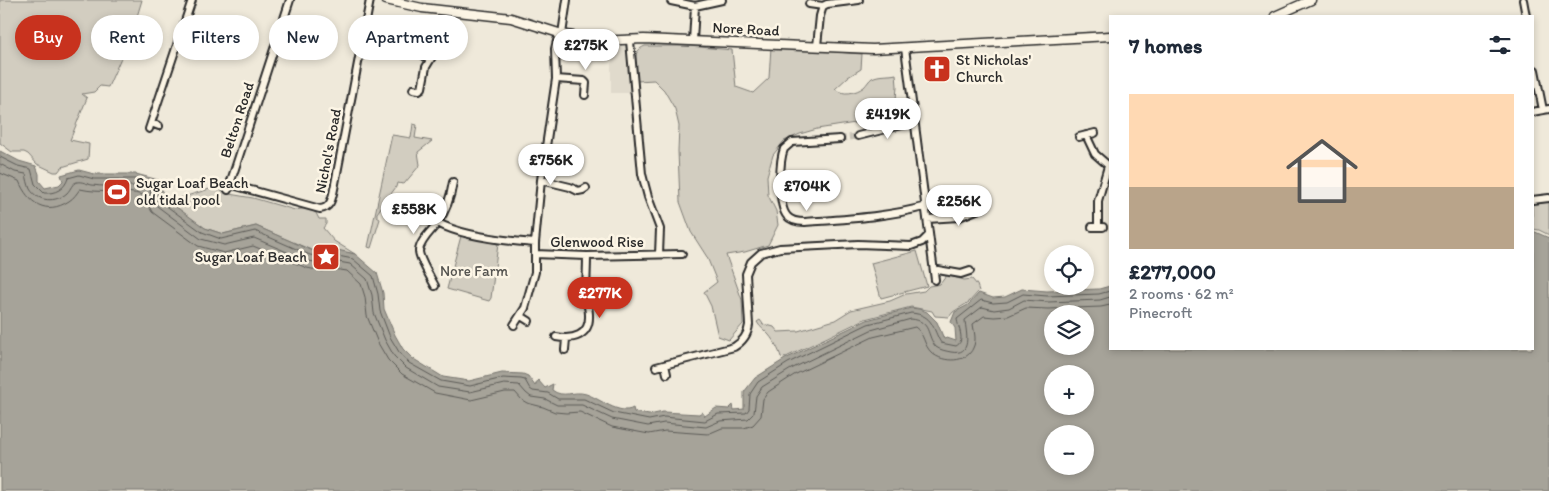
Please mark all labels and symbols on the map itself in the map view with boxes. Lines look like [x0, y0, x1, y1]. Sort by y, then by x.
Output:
street label: Nore Road [712, 18, 780, 40]
pin: £275K [551, 28, 621, 71]
place label: St Nicholas' Church [956, 51, 1032, 86]
church icon: St Nicholas' Church [922, 54, 952, 84]
street label: Belton Road [216, 79, 258, 160]
pin: £419K [853, 98, 923, 140]
street label: Nichol's Road [311, 107, 345, 195]
pin: £756K [516, 144, 586, 186]
pin: £704K [772, 170, 842, 212]
place label: Sugar Loaf Beach old tidal pool [136, 174, 249, 209]
sports icon: Sugar Loaf Beach old tidal pool [102, 177, 132, 207]
pin: £256K [924, 184, 994, 227]
pin: £558K [379, 192, 449, 235]
street label: Glenwood Rise [550, 233, 644, 251]
place icon: Sugar Loaf Beach [311, 242, 341, 272]
place label: Sugar Loaf Beach [195, 248, 307, 266]
park label: Nore Farm [440, 262, 508, 280]
pin: £277K [565, 276, 635, 319]

